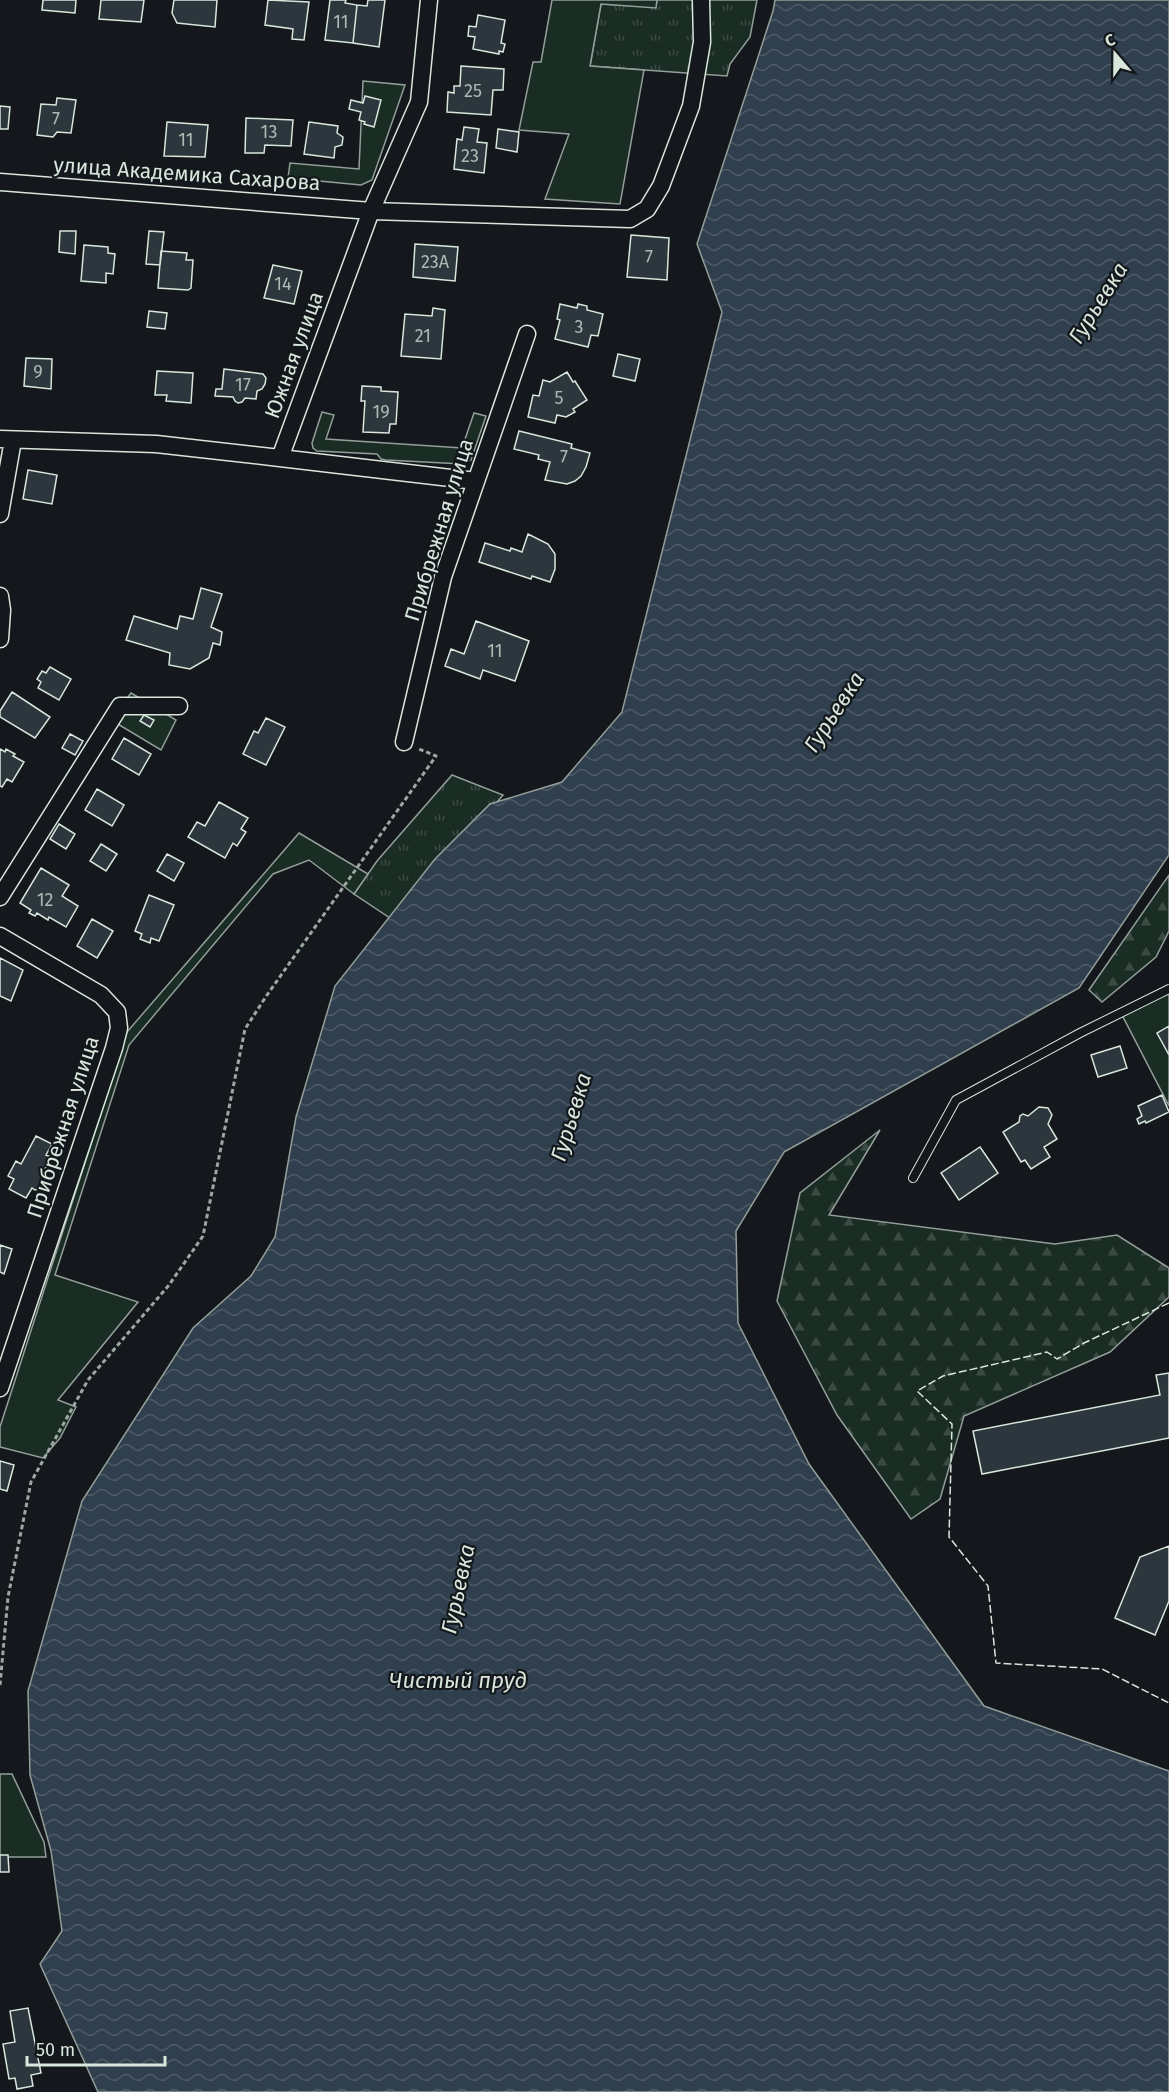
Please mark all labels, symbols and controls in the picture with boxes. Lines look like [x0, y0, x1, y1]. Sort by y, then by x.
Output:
house number: 11 [333, 11, 349, 33]
north arrow [1085, 24, 1145, 84]
text: С [1102, 30, 1118, 51]
house number: 25 [464, 80, 482, 102]
house number: 7 [52, 108, 60, 130]
house number: 13 [261, 121, 277, 143]
house number: 11 [178, 129, 194, 151]
house number: 23 [461, 145, 479, 167]
street label: улица Академика Сахарова [53, 152, 321, 196]
house number: 7 [645, 246, 653, 268]
house number: 23А [421, 251, 450, 273]
water label: Гурьевка [1062, 257, 1134, 349]
house number: 14 [274, 273, 292, 295]
street label: Южная улица [259, 288, 329, 422]
house number: 3 [575, 316, 583, 338]
house number: 21 [415, 325, 431, 347]
house number: 9 [33, 361, 43, 383]
house number: 17 [235, 374, 251, 396]
house number: 5 [554, 387, 564, 409]
house number: 19 [372, 401, 390, 423]
street label: Прибрежная улица [399, 435, 479, 625]
house number: 7 [560, 446, 568, 468]
house number: 11 [487, 640, 503, 662]
water label: Гурьевка [798, 666, 870, 758]
house number: 12 [37, 889, 53, 911]
street label: Прибрежная улица [21, 1033, 105, 1221]
water label: Гурьевка [545, 1070, 597, 1164]
water label: Гурьевка [435, 1542, 481, 1636]
water label: Чистый пруд [389, 1667, 527, 1694]
scale bar [27, 2029, 165, 2067]
text: 50 m [36, 2039, 75, 2061]

